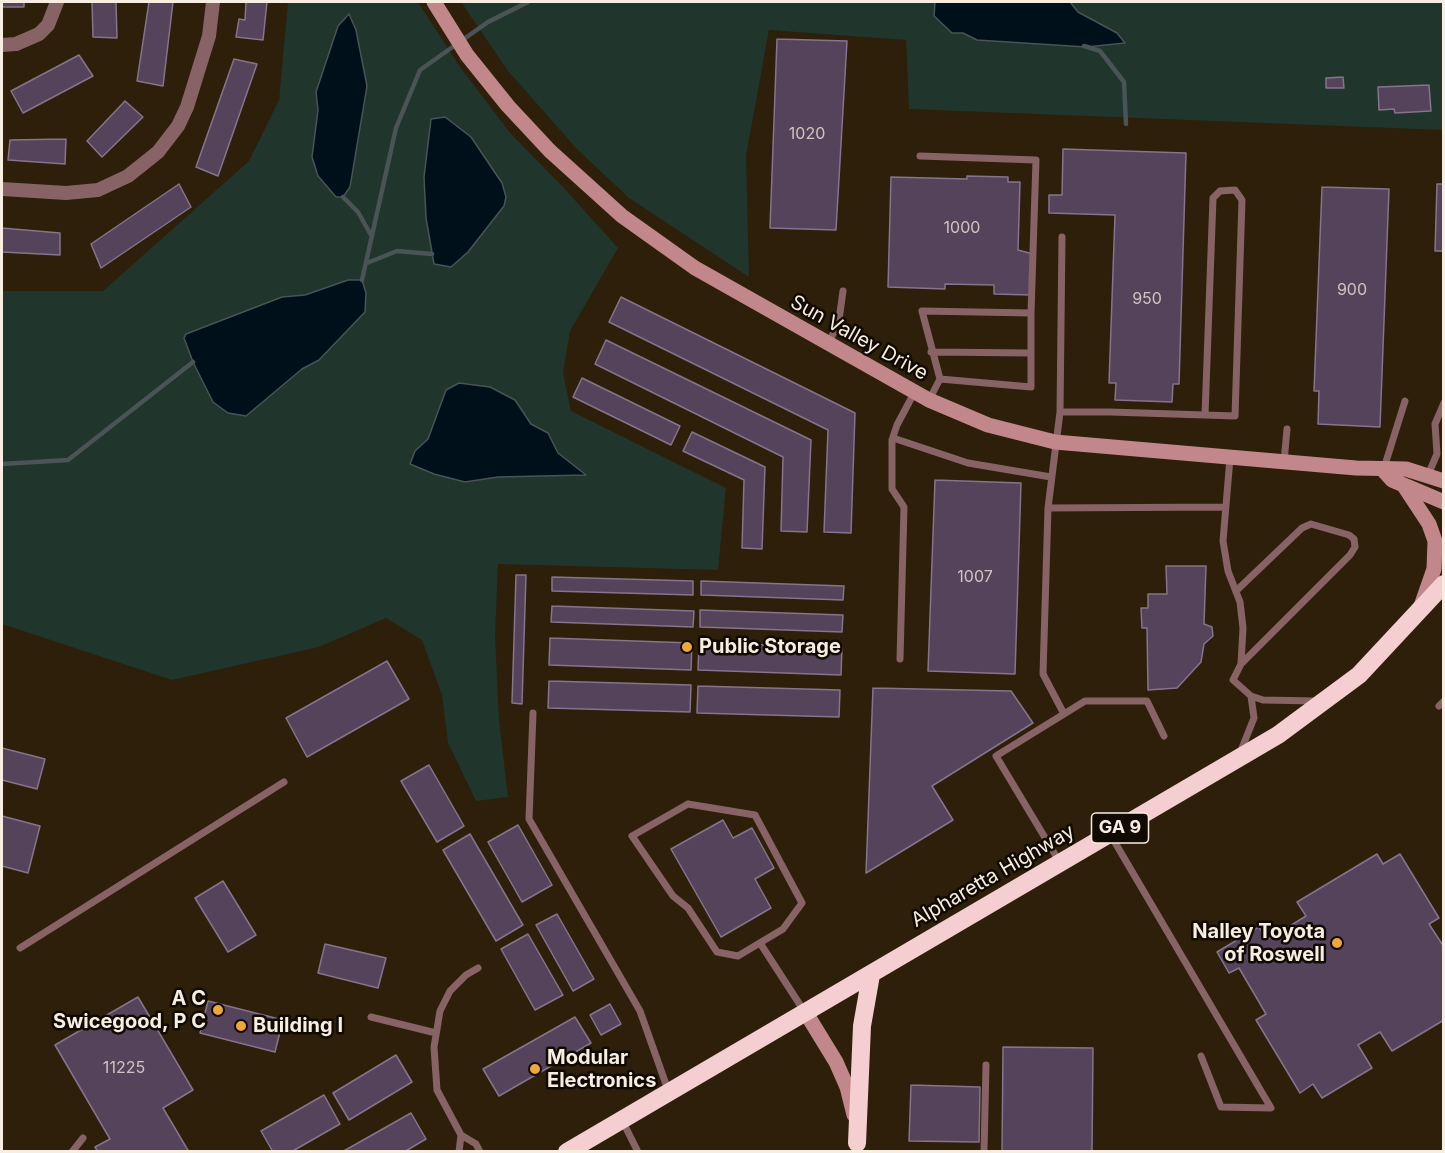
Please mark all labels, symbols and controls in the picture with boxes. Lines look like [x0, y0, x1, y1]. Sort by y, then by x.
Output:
house number: 1020 [789, 124, 825, 144]
house number: 1000 [944, 218, 980, 238]
house number: 900 [1337, 280, 1367, 300]
house number: 950 [1132, 289, 1162, 309]
street label: Sun Valley Drive [786, 290, 932, 386]
house number: 1007 [957, 567, 993, 587]
place label: Public Storage [699, 635, 841, 659]
marker: Public Storage [680, 640, 694, 654]
road number: GA 9 [1092, 813, 1148, 843]
street label: Alpharetta Highway [907, 819, 1079, 933]
place label: Nalley Toyota of Roswell [1192, 920, 1325, 967]
marker: Nalley Toyota of Roswell [1330, 936, 1344, 950]
place label: A C Swicegood, P C [53, 987, 206, 1034]
marker: A C Swicegood, P C [211, 1003, 225, 1017]
place label: Building I [253, 1014, 343, 1038]
marker: Building I [234, 1019, 248, 1033]
place label: Modular Electronics [547, 1046, 656, 1093]
house number: 11225 [103, 1058, 145, 1078]
marker: Modular Electronics [528, 1062, 542, 1076]

